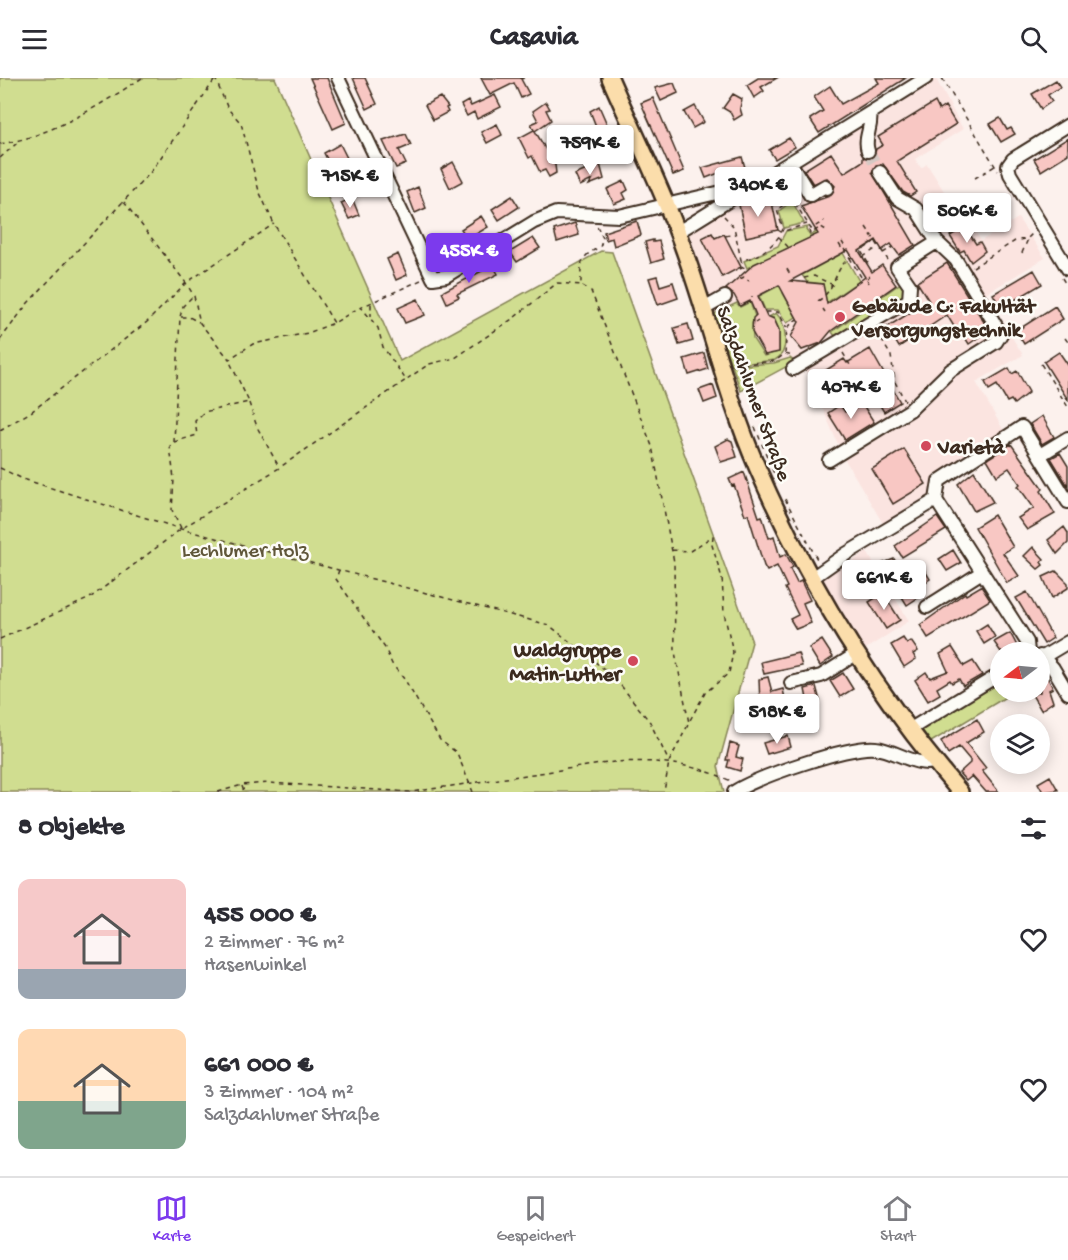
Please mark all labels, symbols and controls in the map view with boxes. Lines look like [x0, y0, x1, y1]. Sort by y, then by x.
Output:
icon: menu [18, 23, 51, 56]
text: Casavia [490, 23, 578, 55]
icon: search [1017, 23, 1050, 56]
pin: 759K € [541, 125, 639, 176]
text: 759K € [561, 133, 619, 156]
pin: 715K € [301, 158, 399, 209]
text: 715K € [322, 166, 378, 189]
pin: 340K € [709, 167, 807, 218]
text: 340K € [729, 175, 787, 198]
pin: 506K € [918, 193, 1016, 244]
text: 506K € [937, 201, 997, 224]
pin: 455K € [420, 233, 518, 284]
text: 455K € [440, 241, 498, 264]
place label: Gebäude C: Fakultät Versorgungstechnik [851, 296, 1037, 345]
street label: Salzdahlumer Straße [708, 303, 795, 486]
marker: Gebäude C: Fakultät Versorgungstechnik [833, 310, 847, 324]
pin: 407K € [802, 369, 900, 420]
text: 407K € [822, 377, 880, 400]
place label: Varietà [937, 437, 1006, 462]
marker: Varietà [919, 439, 933, 453]
park label: Lechlumer Holz [182, 540, 309, 565]
pin: 661K € [835, 560, 933, 611]
text: 661K € [856, 568, 912, 591]
place label: Waldgruppe Matin-Luther [509, 640, 624, 689]
north arrow [990, 642, 1050, 702]
map controls [990, 642, 1050, 774]
marker: Waldgruppe Matin-Luther [626, 654, 640, 668]
pin: 518K € [728, 694, 826, 745]
text: 518K € [748, 702, 806, 725]
button: layers [990, 714, 1050, 774]
icon: filters [1017, 812, 1050, 845]
text: 8 Objekte [18, 813, 124, 844]
text: 455 000 € [204, 901, 316, 932]
icon: home [66, 903, 138, 975]
icon: heart [1017, 923, 1050, 956]
text: 2 Zimmer · 76 m² [204, 932, 345, 955]
text: Hasenwinkel [204, 955, 307, 978]
text: 661 000 € [204, 1051, 313, 1082]
icon: home [66, 1053, 138, 1125]
icon: heart [1017, 1073, 1050, 1106]
text: 3 Zimmer · 104 m² [204, 1082, 354, 1105]
text: Salzdahlumer Straße [204, 1105, 379, 1128]
tab: Karte [153, 1192, 191, 1247]
tab: Gespeichert [496, 1192, 575, 1247]
tab: Start [880, 1192, 915, 1247]

